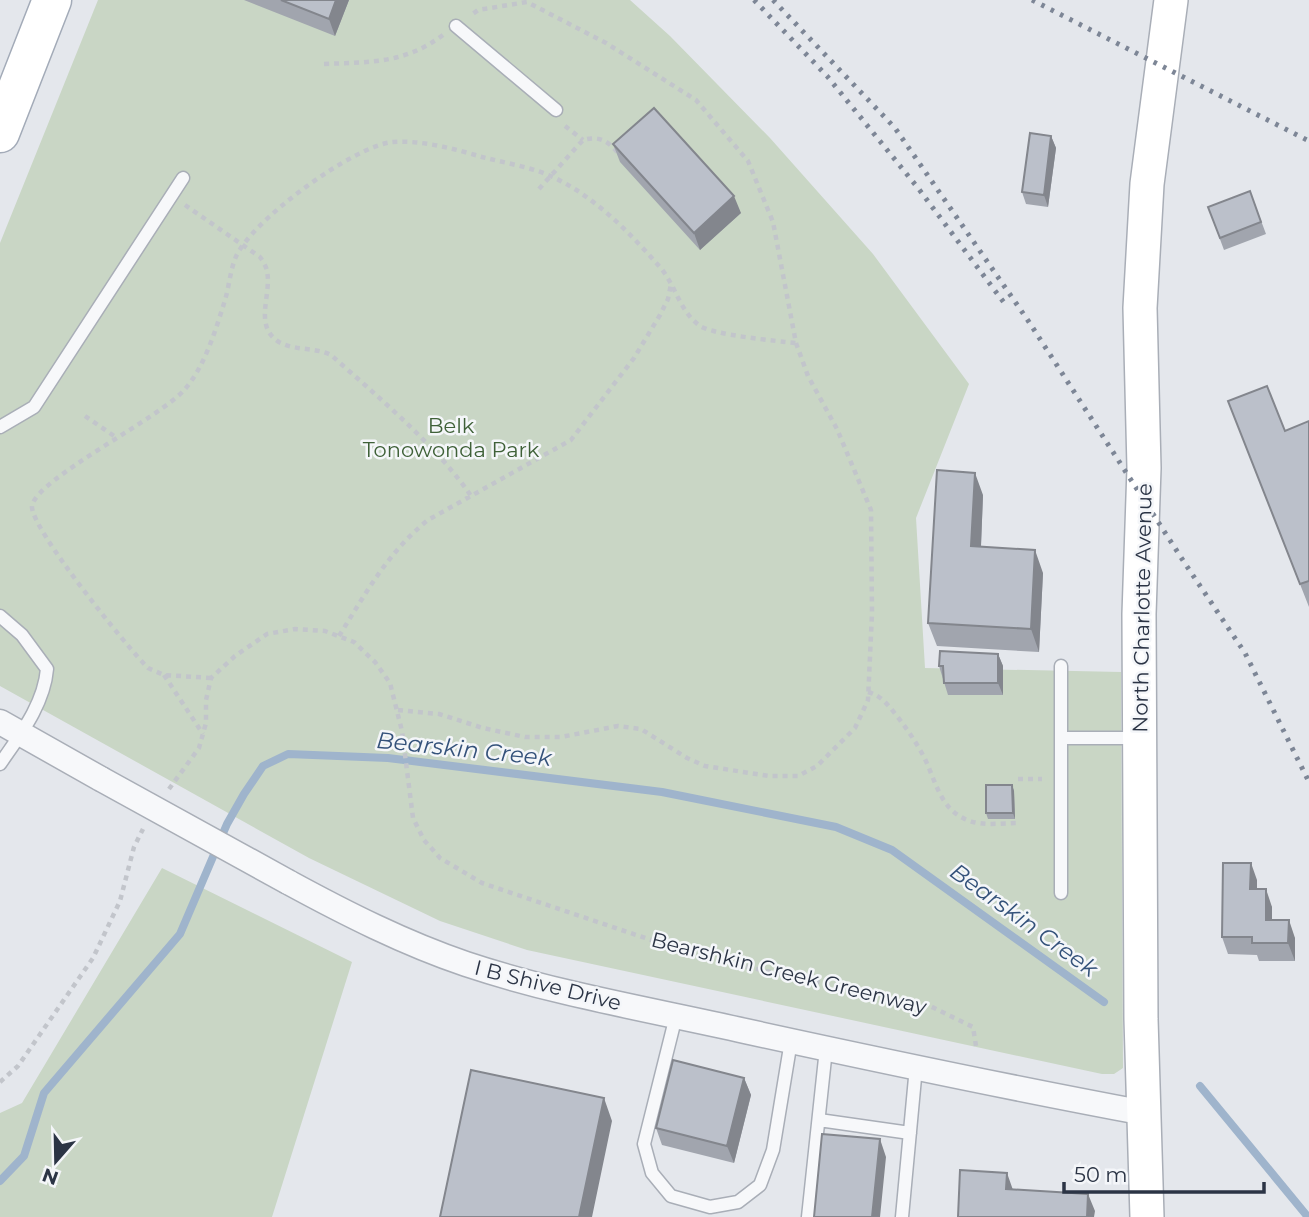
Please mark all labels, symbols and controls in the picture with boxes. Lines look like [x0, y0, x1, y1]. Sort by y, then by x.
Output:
park label: Belk Tonowonda Park [363, 413, 540, 462]
street label: North Charlotte Avenue [1127, 483, 1157, 733]
water label: Bearskin Creek [375, 726, 554, 772]
water label: Bearskin Creek [945, 857, 1104, 984]
street label: Bearshkin Creek Greenway [649, 927, 930, 1020]
street label: I B Shive Drive [472, 955, 624, 1015]
north arrow [21, 1126, 91, 1196]
scale bar [1064, 1150, 1264, 1194]
text: 50 m [1074, 1162, 1128, 1187]
text: N [39, 1163, 62, 1190]

